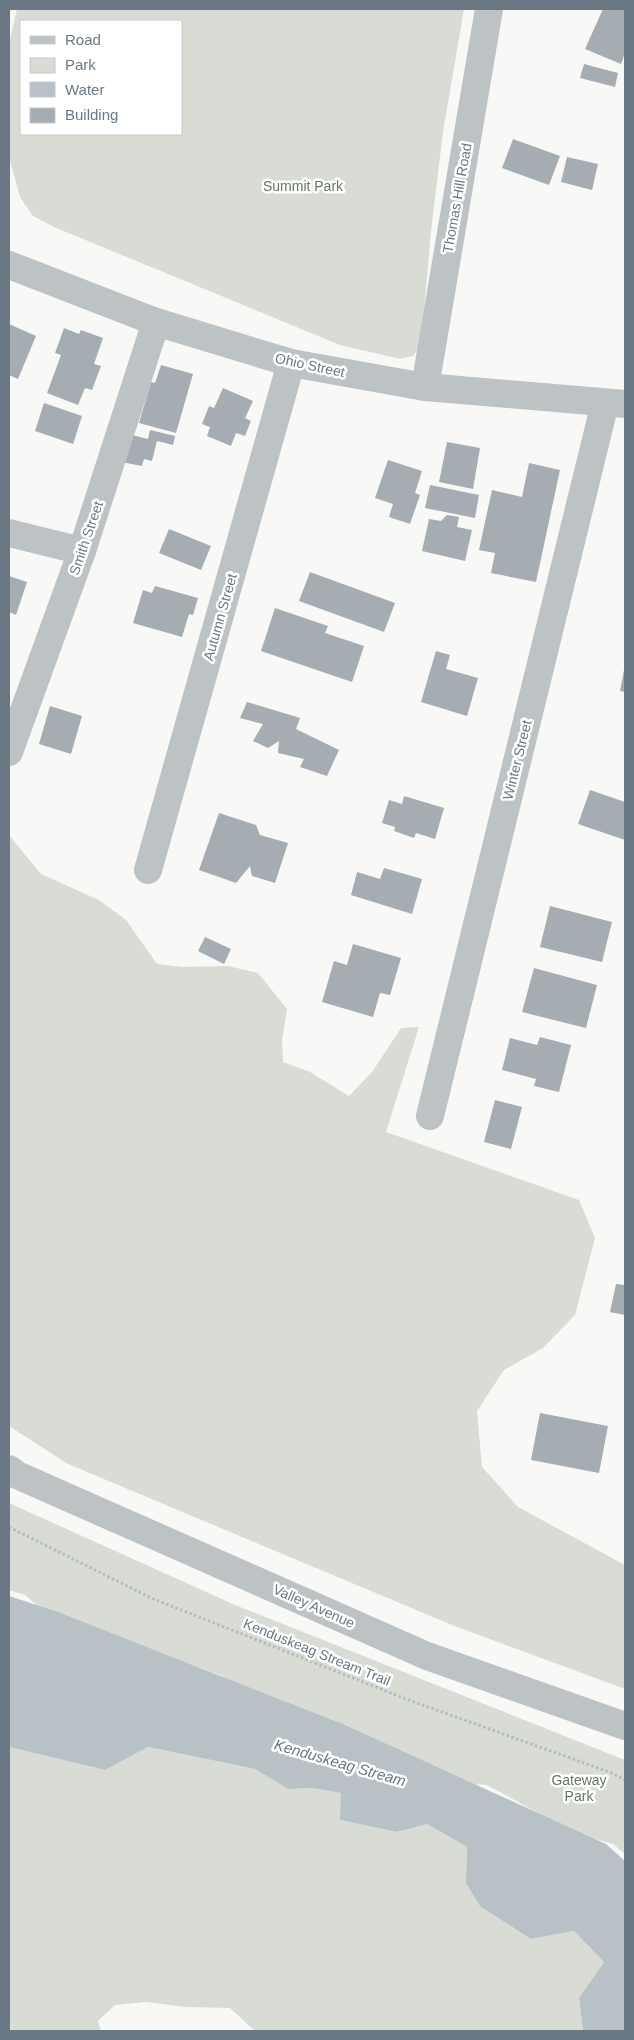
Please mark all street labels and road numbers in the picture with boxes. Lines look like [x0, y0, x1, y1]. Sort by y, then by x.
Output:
street label: Thomas Hill Road [439, 142, 475, 254]
street label: Ohio Street [274, 350, 346, 380]
street label: Smith Street [66, 499, 106, 577]
street label: Autumn Street [200, 572, 240, 662]
street label: Winter Street [499, 718, 535, 802]
street label: Valley Avenue [271, 1581, 357, 1631]
street label: Kenduskeag Stream Trail [241, 1615, 393, 1689]

